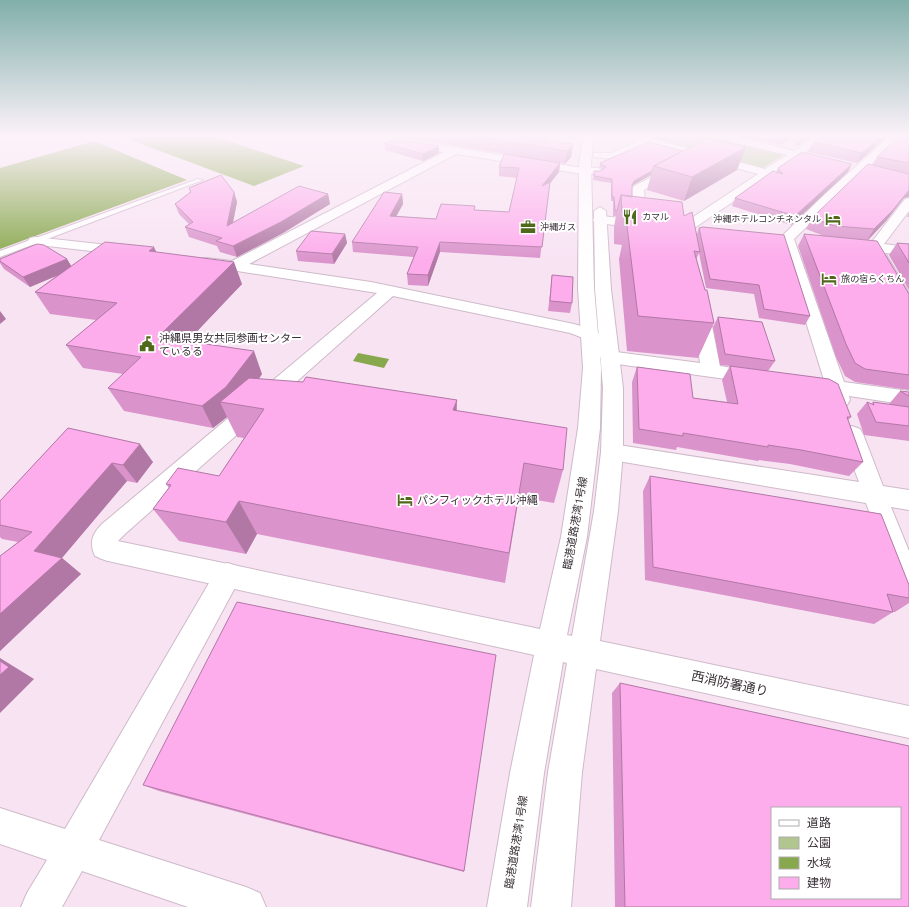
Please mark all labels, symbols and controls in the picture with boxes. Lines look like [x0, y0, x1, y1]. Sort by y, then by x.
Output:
restaurant icon: カマル [621, 208, 639, 226]
hotel icon: 沖縄ホテルコンチネンタル [824, 210, 842, 228]
place label: カマル [642, 212, 669, 222]
place label: 沖縄ホテルコンチネンタル [713, 214, 821, 224]
office icon: 沖縄ガス [519, 218, 537, 236]
place label: 沖縄ガス [540, 222, 576, 232]
hotel icon: 旅の宿らくちん [820, 270, 838, 288]
place label: 旅の宿らくちん [841, 274, 904, 284]
place label: 沖縄県男女共同参画センター てぃるる [159, 332, 302, 357]
public building icon: 沖縄県男女共同参画センター てぃるる [138, 335, 156, 353]
street label: 臨港道路港湾1号線 [561, 476, 589, 570]
hotel icon: パシフィックホテル沖縄 [396, 491, 414, 509]
place label: パシフィックホテル沖縄 [417, 494, 538, 506]
street label: 西消防署通り [690, 668, 770, 698]
street label: 臨港道路港湾1号線 [503, 795, 529, 889]
legend [771, 807, 901, 899]
text: 道路 [807, 816, 831, 829]
text: 公園 [807, 836, 831, 849]
text: 水域 [807, 856, 831, 869]
text: 建物 [807, 876, 831, 889]

